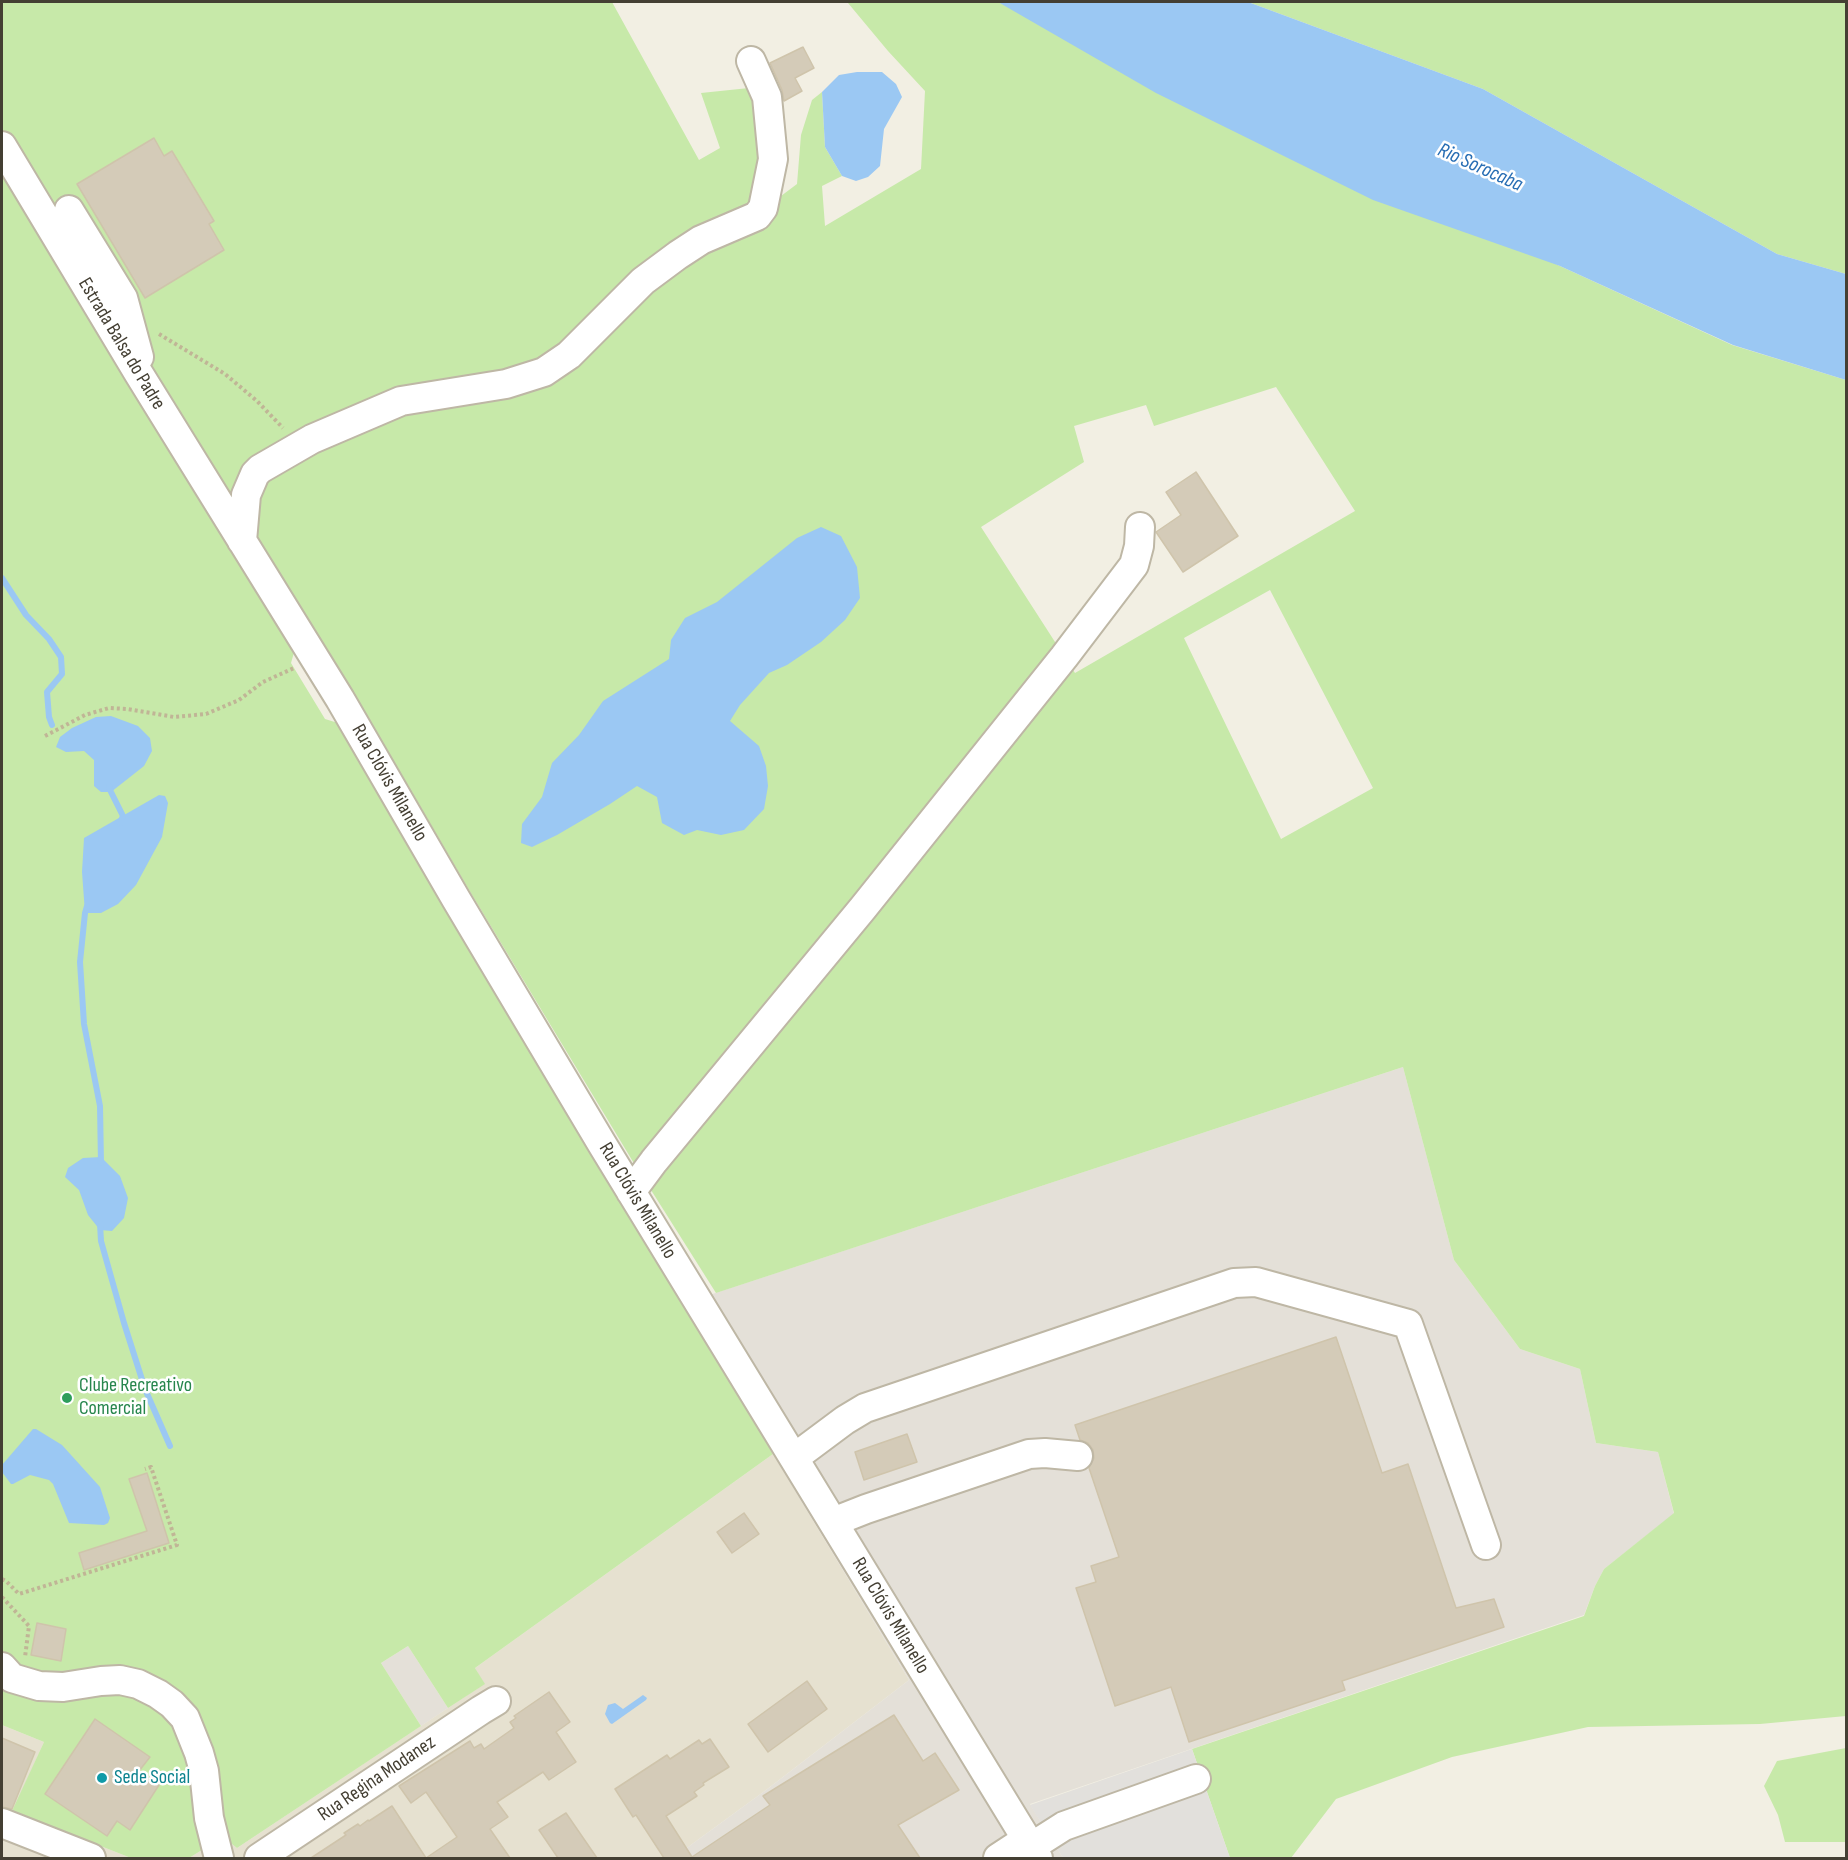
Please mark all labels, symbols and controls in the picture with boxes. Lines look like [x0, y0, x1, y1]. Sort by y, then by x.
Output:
water label: Rio Sorocaba [1434, 138, 1526, 198]
street label: Estrada Balsa do Padre [72, 274, 170, 414]
street label: Rua Clóvis Milanello [346, 720, 432, 846]
street label: Rua Clóvis Milanello [593, 1139, 681, 1263]
place label: Clube Recreativo Comercial [79, 1374, 192, 1421]
marker: Clube Recreativo Comercial [60, 1391, 74, 1405]
street label: Rua Clóvis Milanello [846, 1554, 934, 1678]
street label: Rua Regina Modanez [314, 1731, 440, 1827]
place label: Sede Social [114, 1766, 190, 1790]
marker: Sede Social [95, 1771, 109, 1785]

